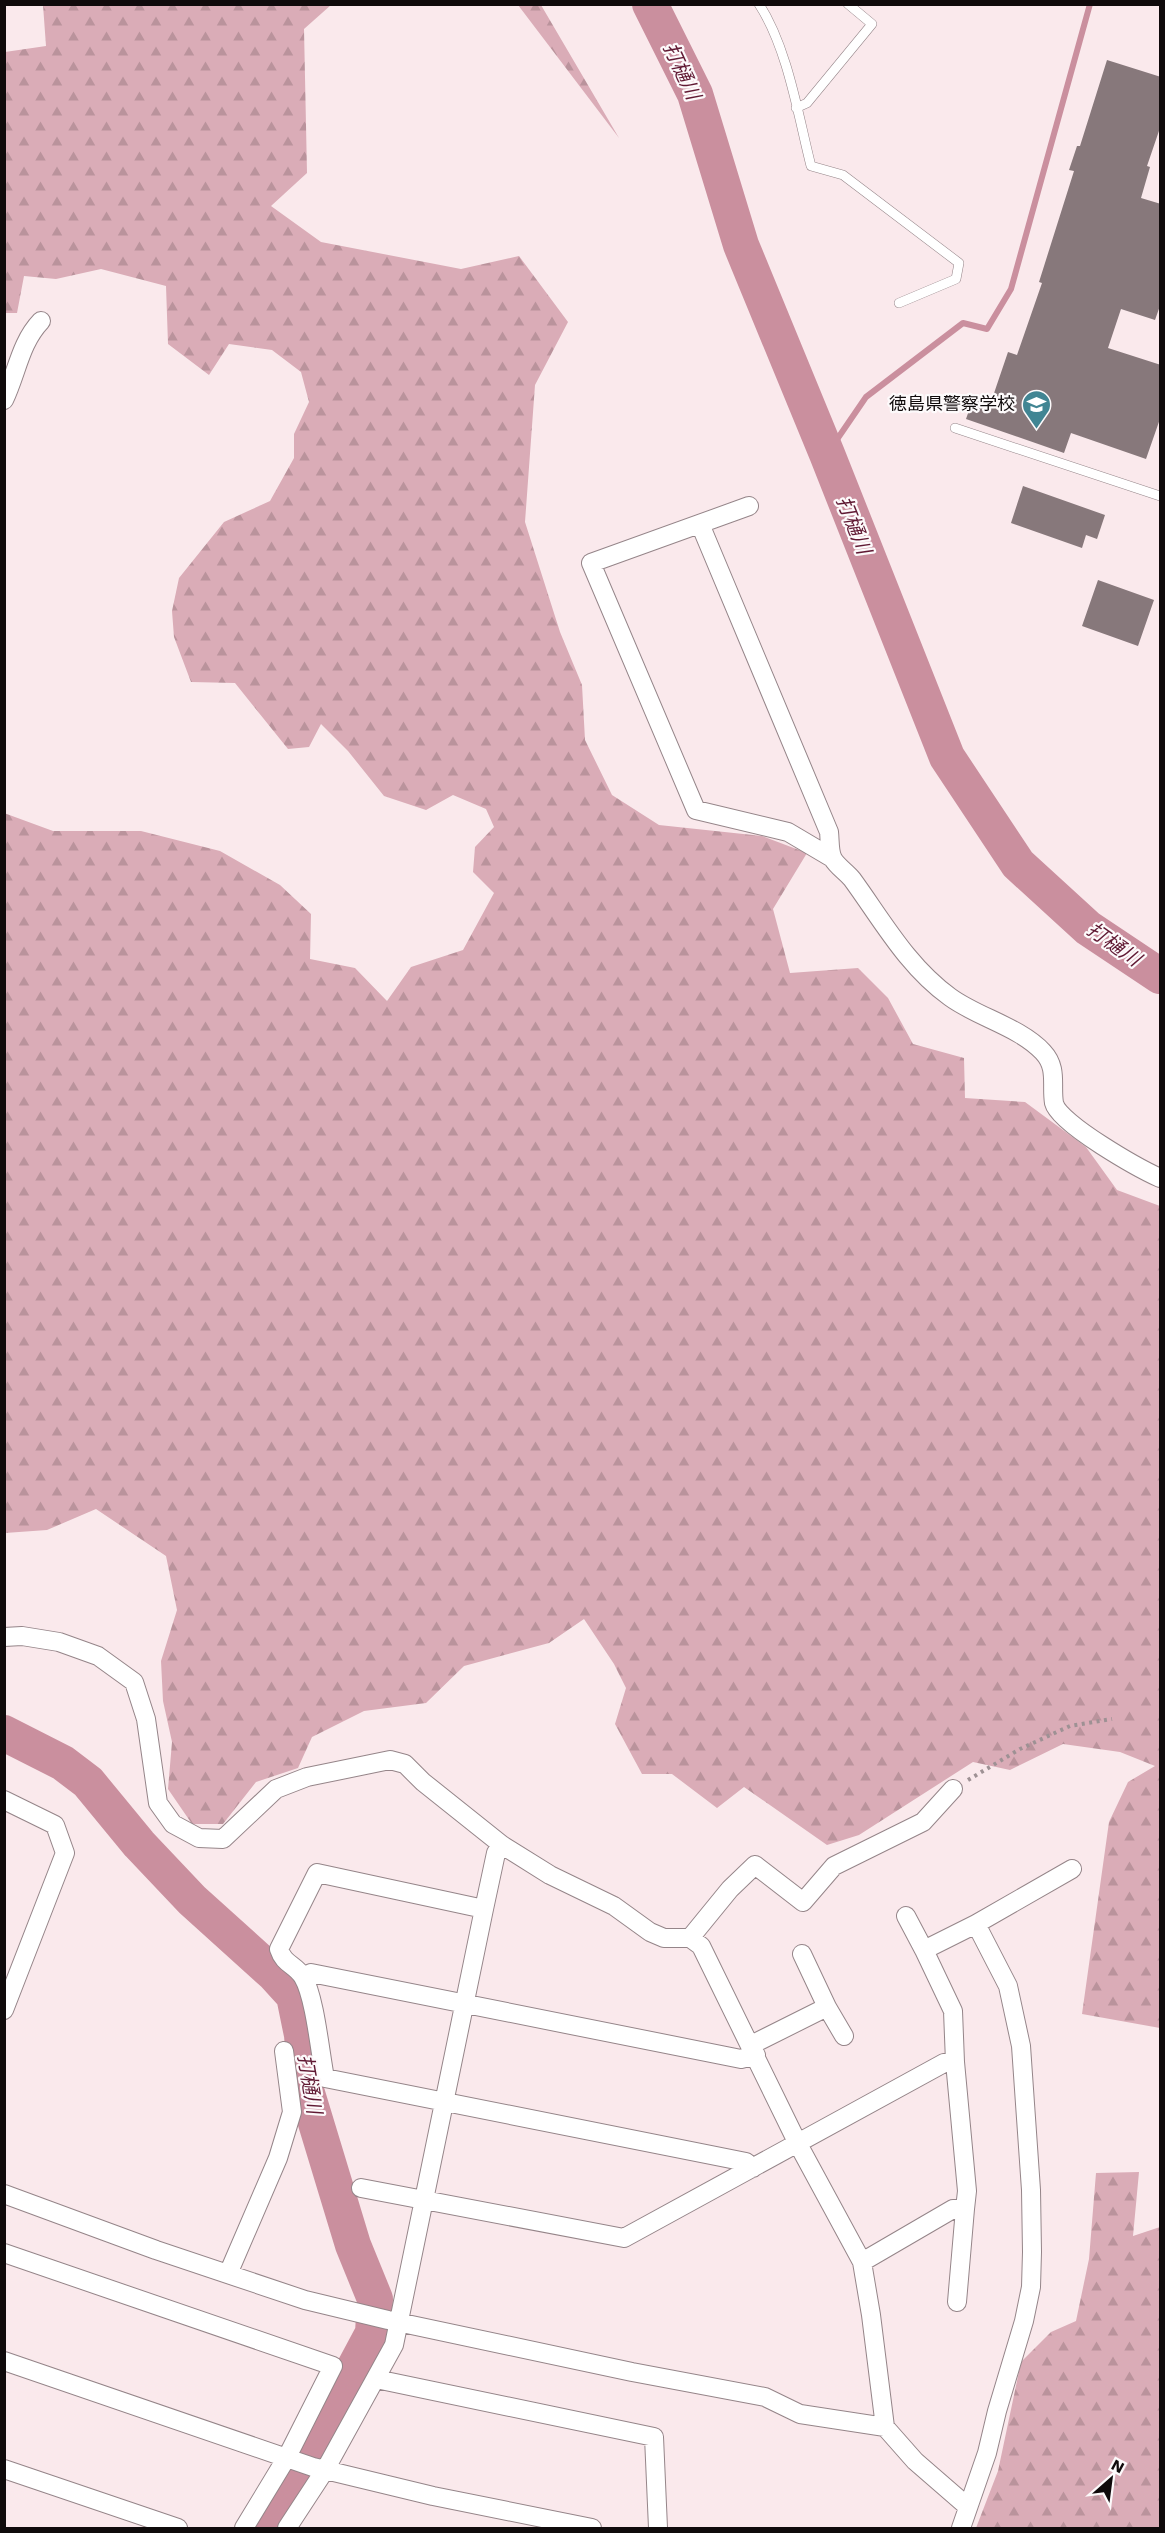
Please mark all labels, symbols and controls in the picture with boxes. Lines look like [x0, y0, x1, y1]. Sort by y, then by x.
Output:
water label: 打樋川 [658, 39, 706, 105]
school or university icon: 徳島県警察学校 [1020, 388, 1052, 430]
place label: 徳島県警察学校 [889, 393, 1015, 414]
water label: 打樋川 [832, 493, 877, 559]
water label: 打樋川 [1083, 917, 1147, 972]
water label: 打樋川 [293, 2052, 327, 2118]
north arrow [1081, 2449, 1141, 2509]
text: N [1108, 2455, 1128, 2477]

